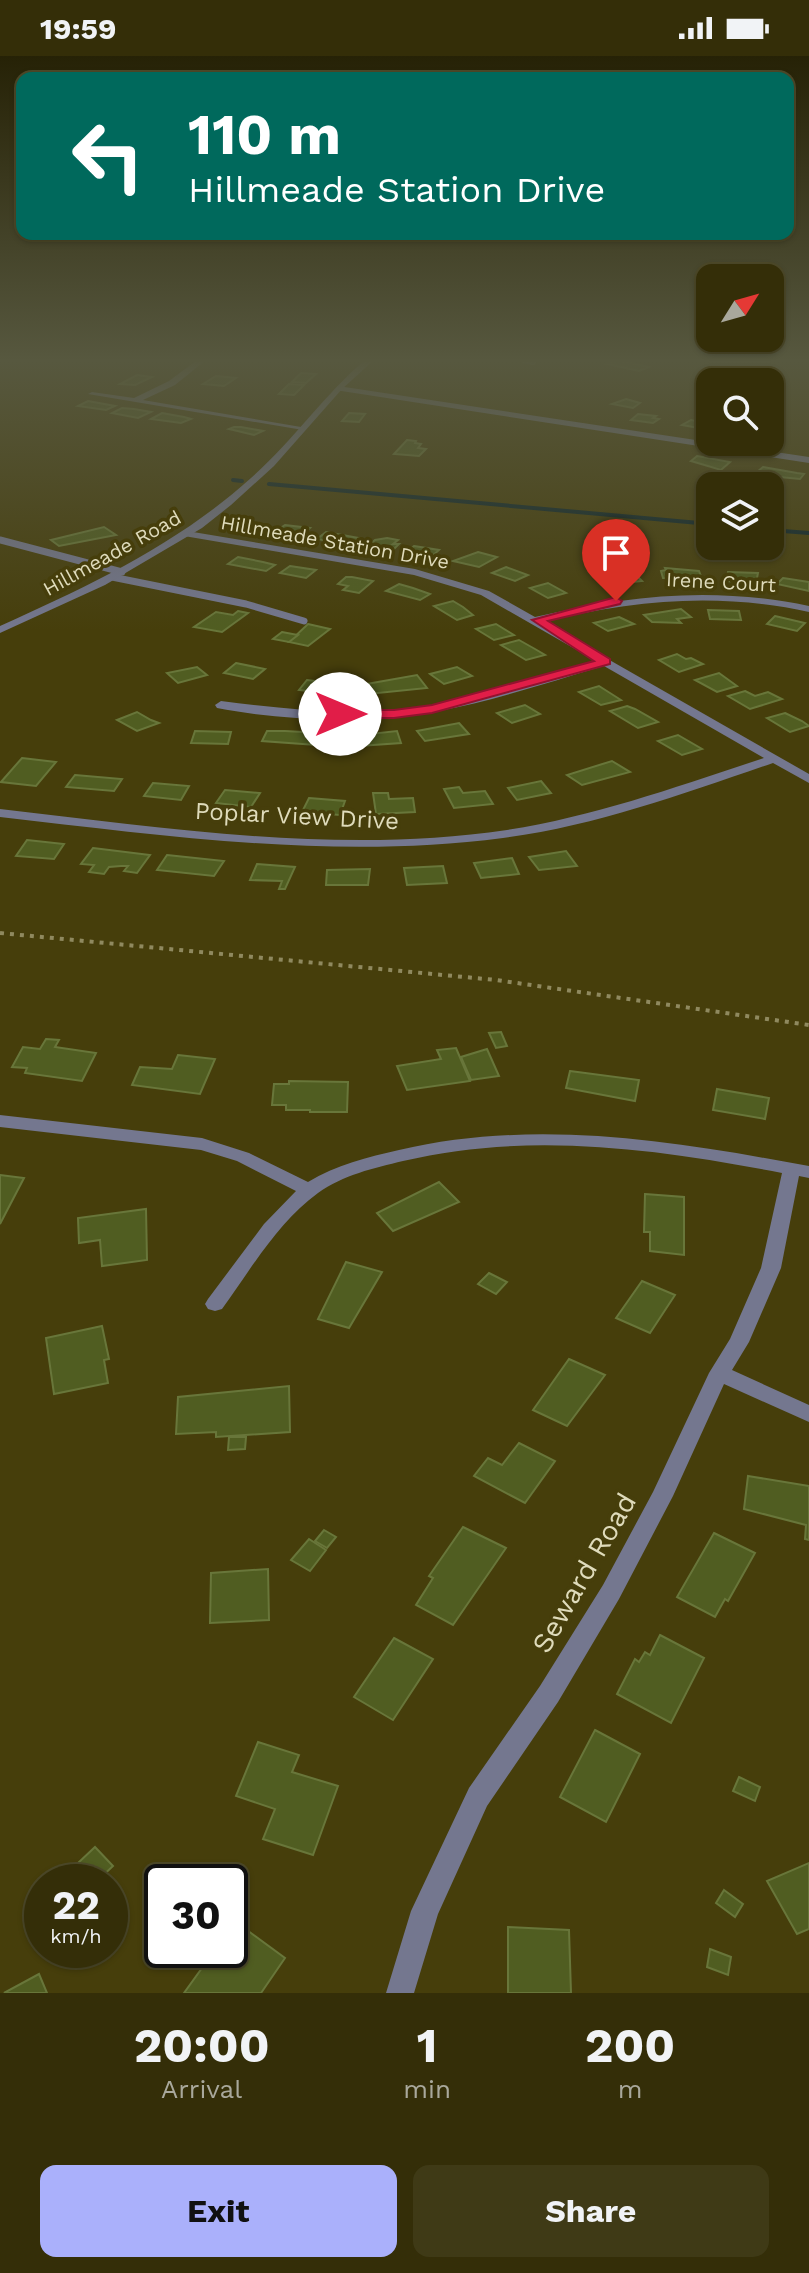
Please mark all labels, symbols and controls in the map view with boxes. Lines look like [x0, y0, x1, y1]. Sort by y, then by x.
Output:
text: 19:59 [40, 11, 116, 46]
text: 110 m [188, 102, 341, 168]
icon: left [56, 104, 160, 208]
text: Hillmeade Station Drive [188, 169, 605, 211]
north arrow [696, 264, 784, 352]
map controls [696, 264, 784, 560]
button: search [696, 368, 784, 456]
button: layers [696, 472, 784, 560]
street label: Hillmeade Road [39, 505, 185, 601]
street label: Hillmeade Station Drive [219, 510, 451, 574]
pin [582, 519, 650, 601]
icon: arrive [594, 531, 638, 575]
street label: Irene Court [665, 567, 777, 597]
position arrow [298, 672, 382, 756]
street label: Poplar View Drive [194, 797, 400, 835]
street label: Seward Road [525, 1487, 643, 1659]
speed limit sign: 30 [144, 1864, 248, 1968]
text: 22 [52, 1882, 100, 1929]
text: km/h [50, 1924, 102, 1948]
text: 20:00 [134, 2017, 270, 2074]
text: 1 [417, 2017, 438, 2074]
text: 200 [585, 2017, 675, 2074]
text: Arrival [161, 2074, 242, 2104]
text: min [403, 2074, 451, 2104]
text: m [618, 2074, 642, 2104]
button: Exit [40, 2165, 397, 2257]
button: Share [413, 2165, 769, 2257]

